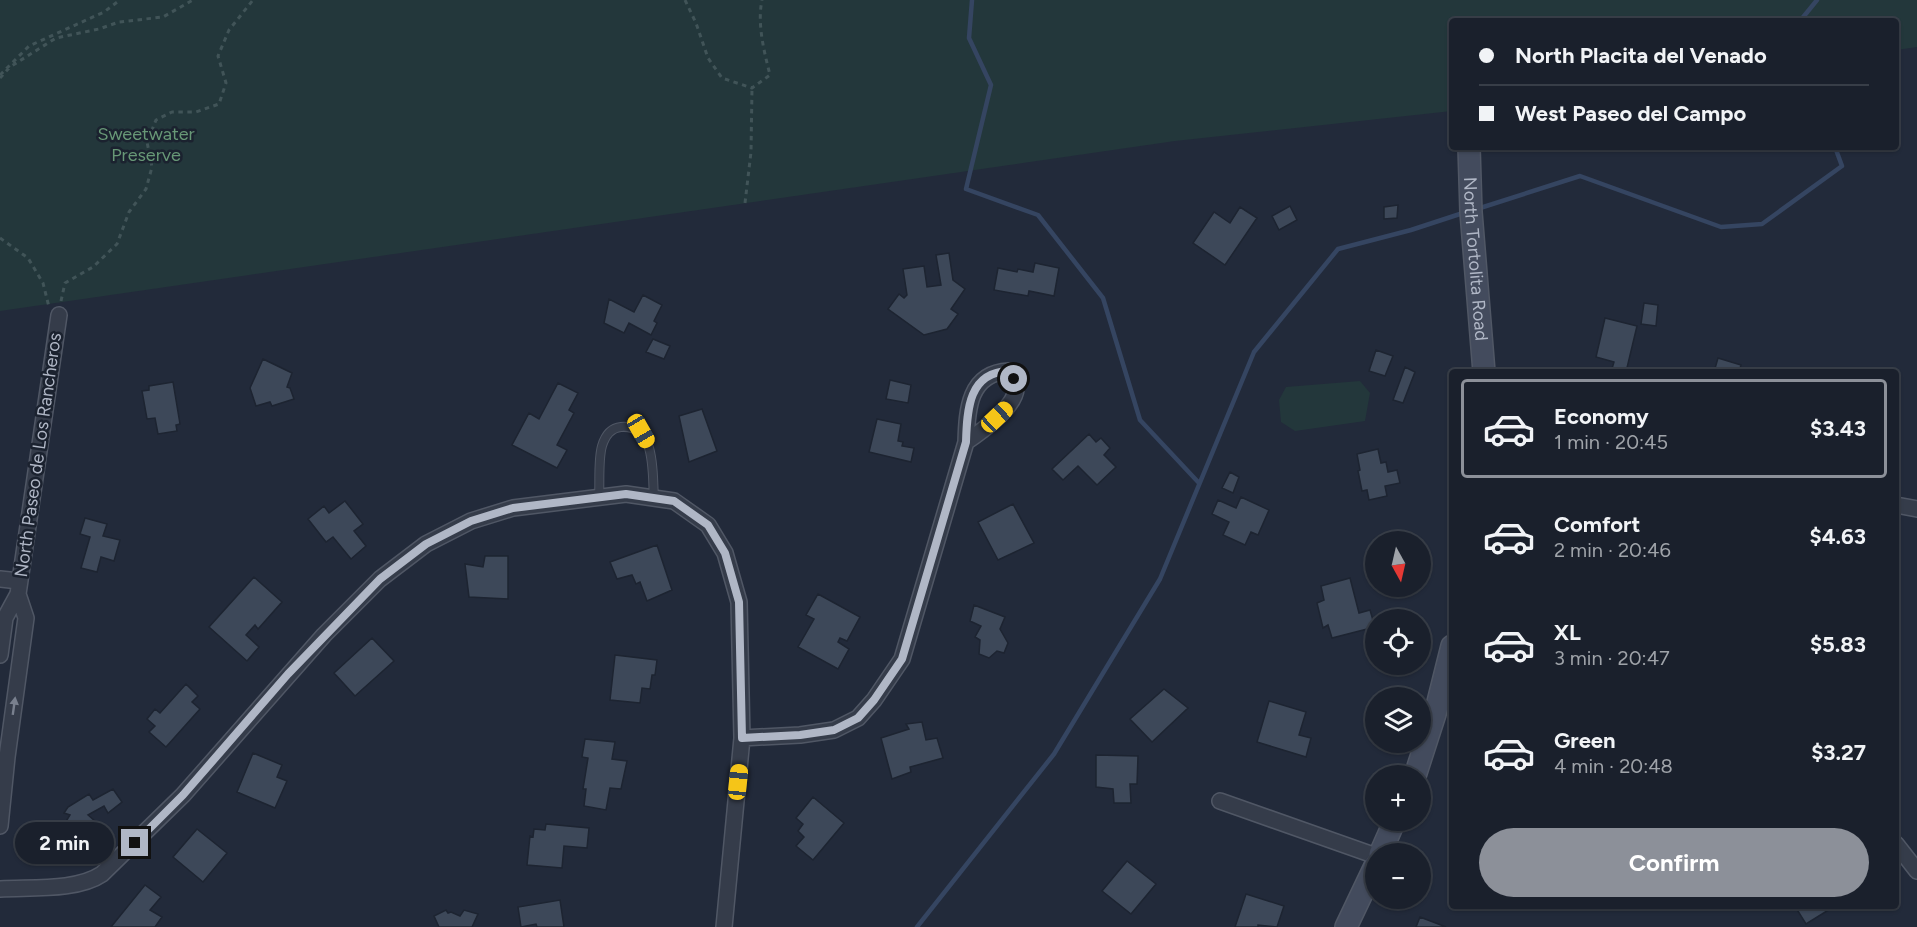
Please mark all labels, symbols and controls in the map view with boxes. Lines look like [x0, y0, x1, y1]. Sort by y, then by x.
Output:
text: North Placita del Venado [1515, 42, 1767, 69]
text: West Paseo del Campo [1515, 100, 1746, 127]
park label: Sweetwater Preserve [97, 123, 195, 166]
street label: North Tortolita Road [1459, 176, 1492, 342]
street label: North Paseo de Los Rancheros [10, 331, 66, 579]
route start [1000, 365, 1027, 392]
car [978, 398, 1016, 436]
icon: car [1482, 402, 1536, 456]
text: Economy [1554, 403, 1649, 430]
car [624, 411, 658, 451]
text: $3.43 [1810, 415, 1866, 442]
text: 1 min · 20:45 [1554, 430, 1668, 454]
icon: car [1482, 510, 1536, 564]
text: Comfort [1554, 511, 1640, 538]
text: $4.63 [1809, 523, 1866, 550]
north arrow [1365, 531, 1431, 597]
map controls [1365, 531, 1431, 909]
text: 2 min · 20:46 [1554, 538, 1671, 562]
button: locate [1365, 609, 1431, 675]
icon: car [1482, 618, 1536, 672]
text: XL [1554, 619, 1581, 646]
text: $5.83 [1810, 631, 1866, 658]
text: 3 min · 20:47 [1554, 646, 1670, 670]
button: layers [1365, 687, 1431, 753]
one-way arrow [10, 696, 19, 715]
icon: car [1482, 726, 1536, 780]
text: Green [1554, 727, 1616, 754]
text: $3.27 [1811, 739, 1866, 766]
text: 4 min · 20:48 [1554, 754, 1673, 778]
car [727, 763, 749, 801]
button: + [1365, 765, 1431, 831]
callout: 2 min [15, 822, 114, 864]
button: Confirm [1479, 828, 1869, 897]
route end [121, 829, 148, 856]
text: 2 min [39, 831, 90, 855]
button: − [1365, 843, 1431, 909]

